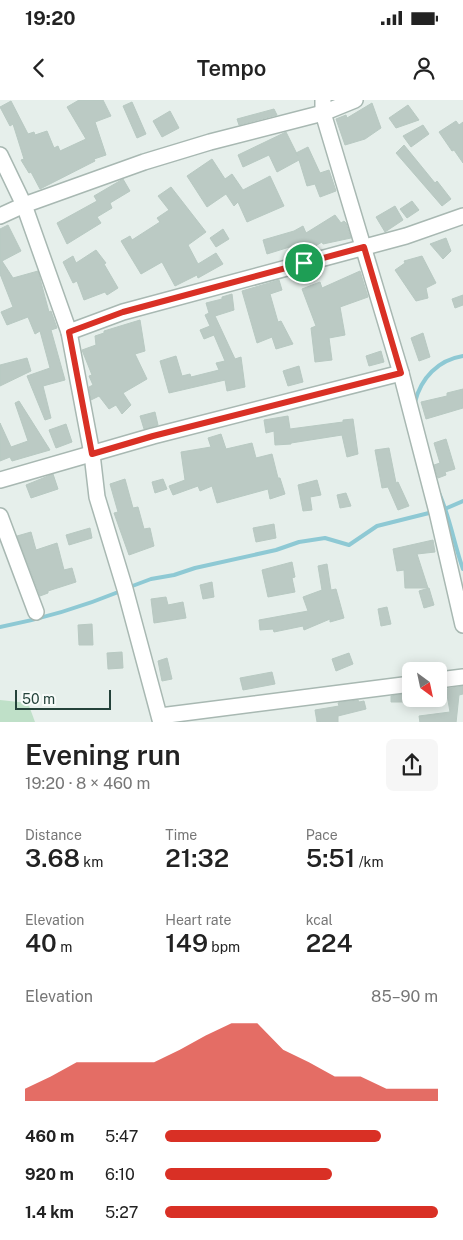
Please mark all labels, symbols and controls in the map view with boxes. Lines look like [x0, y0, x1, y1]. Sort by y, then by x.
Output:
text: 19:20 [25, 7, 75, 29]
icon: back [25, 54, 53, 82]
icon: person [410, 54, 438, 82]
text: Tempo [197, 55, 266, 81]
pin [283, 242, 325, 284]
icon: arrive [290, 249, 318, 277]
north arrow [402, 662, 448, 708]
map controls [402, 662, 447, 707]
scale bar [15, 688, 111, 711]
text: 50 m [22, 691, 55, 707]
text: Evening run [25, 738, 181, 771]
button: share [386, 739, 438, 791]
text: 19:20 · 8 × 460 m [25, 774, 150, 793]
text: Distance [25, 827, 82, 843]
text: Time [165, 827, 197, 843]
text: Pace [306, 827, 338, 843]
text: 3.68 [25, 843, 80, 873]
text: 21:32 [165, 843, 229, 873]
text: 5:51 [306, 843, 355, 873]
text: km [80, 854, 103, 870]
text: /km [355, 854, 384, 870]
text: Elevation [25, 912, 84, 928]
text: Heart rate [165, 912, 232, 928]
text: kcal [306, 912, 333, 928]
text: 40 [25, 928, 57, 958]
text: 149 [165, 928, 208, 958]
text: 224 [306, 928, 353, 958]
text: m [57, 939, 72, 955]
text: bpm [208, 939, 240, 955]
text: Elevation [25, 987, 93, 1006]
text: 85–90 m [371, 987, 438, 1006]
text: 460 m [25, 1127, 74, 1146]
text: 5:47 [105, 1127, 138, 1146]
text: 920 m [25, 1165, 74, 1184]
text: 6:10 [105, 1165, 135, 1184]
text: 1.4 km [25, 1203, 74, 1222]
text: 5:27 [105, 1203, 138, 1222]

